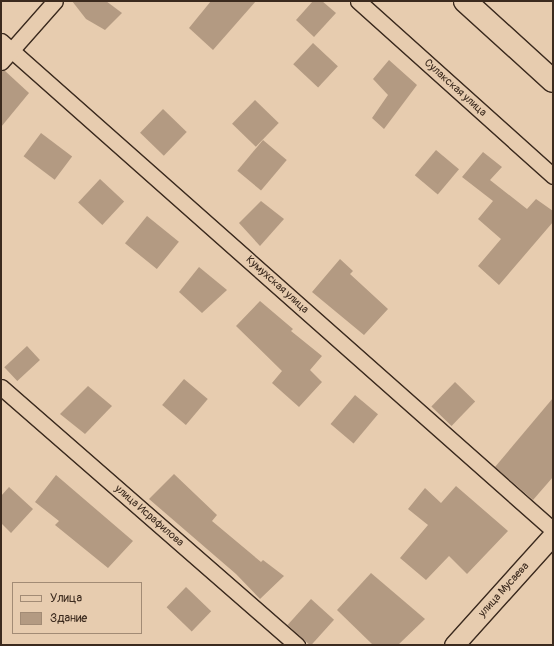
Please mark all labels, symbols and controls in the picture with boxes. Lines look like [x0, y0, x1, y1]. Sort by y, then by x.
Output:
street label: Сулакская улица [421, 57, 489, 119]
street label: Кумухская улица [243, 253, 311, 317]
street label: улица Исрафилова [112, 482, 186, 550]
street label: улица Мусаева [476, 560, 532, 620]
legend [12, 582, 142, 634]
text: Улица [50, 591, 82, 606]
text: Здание [50, 611, 87, 626]

